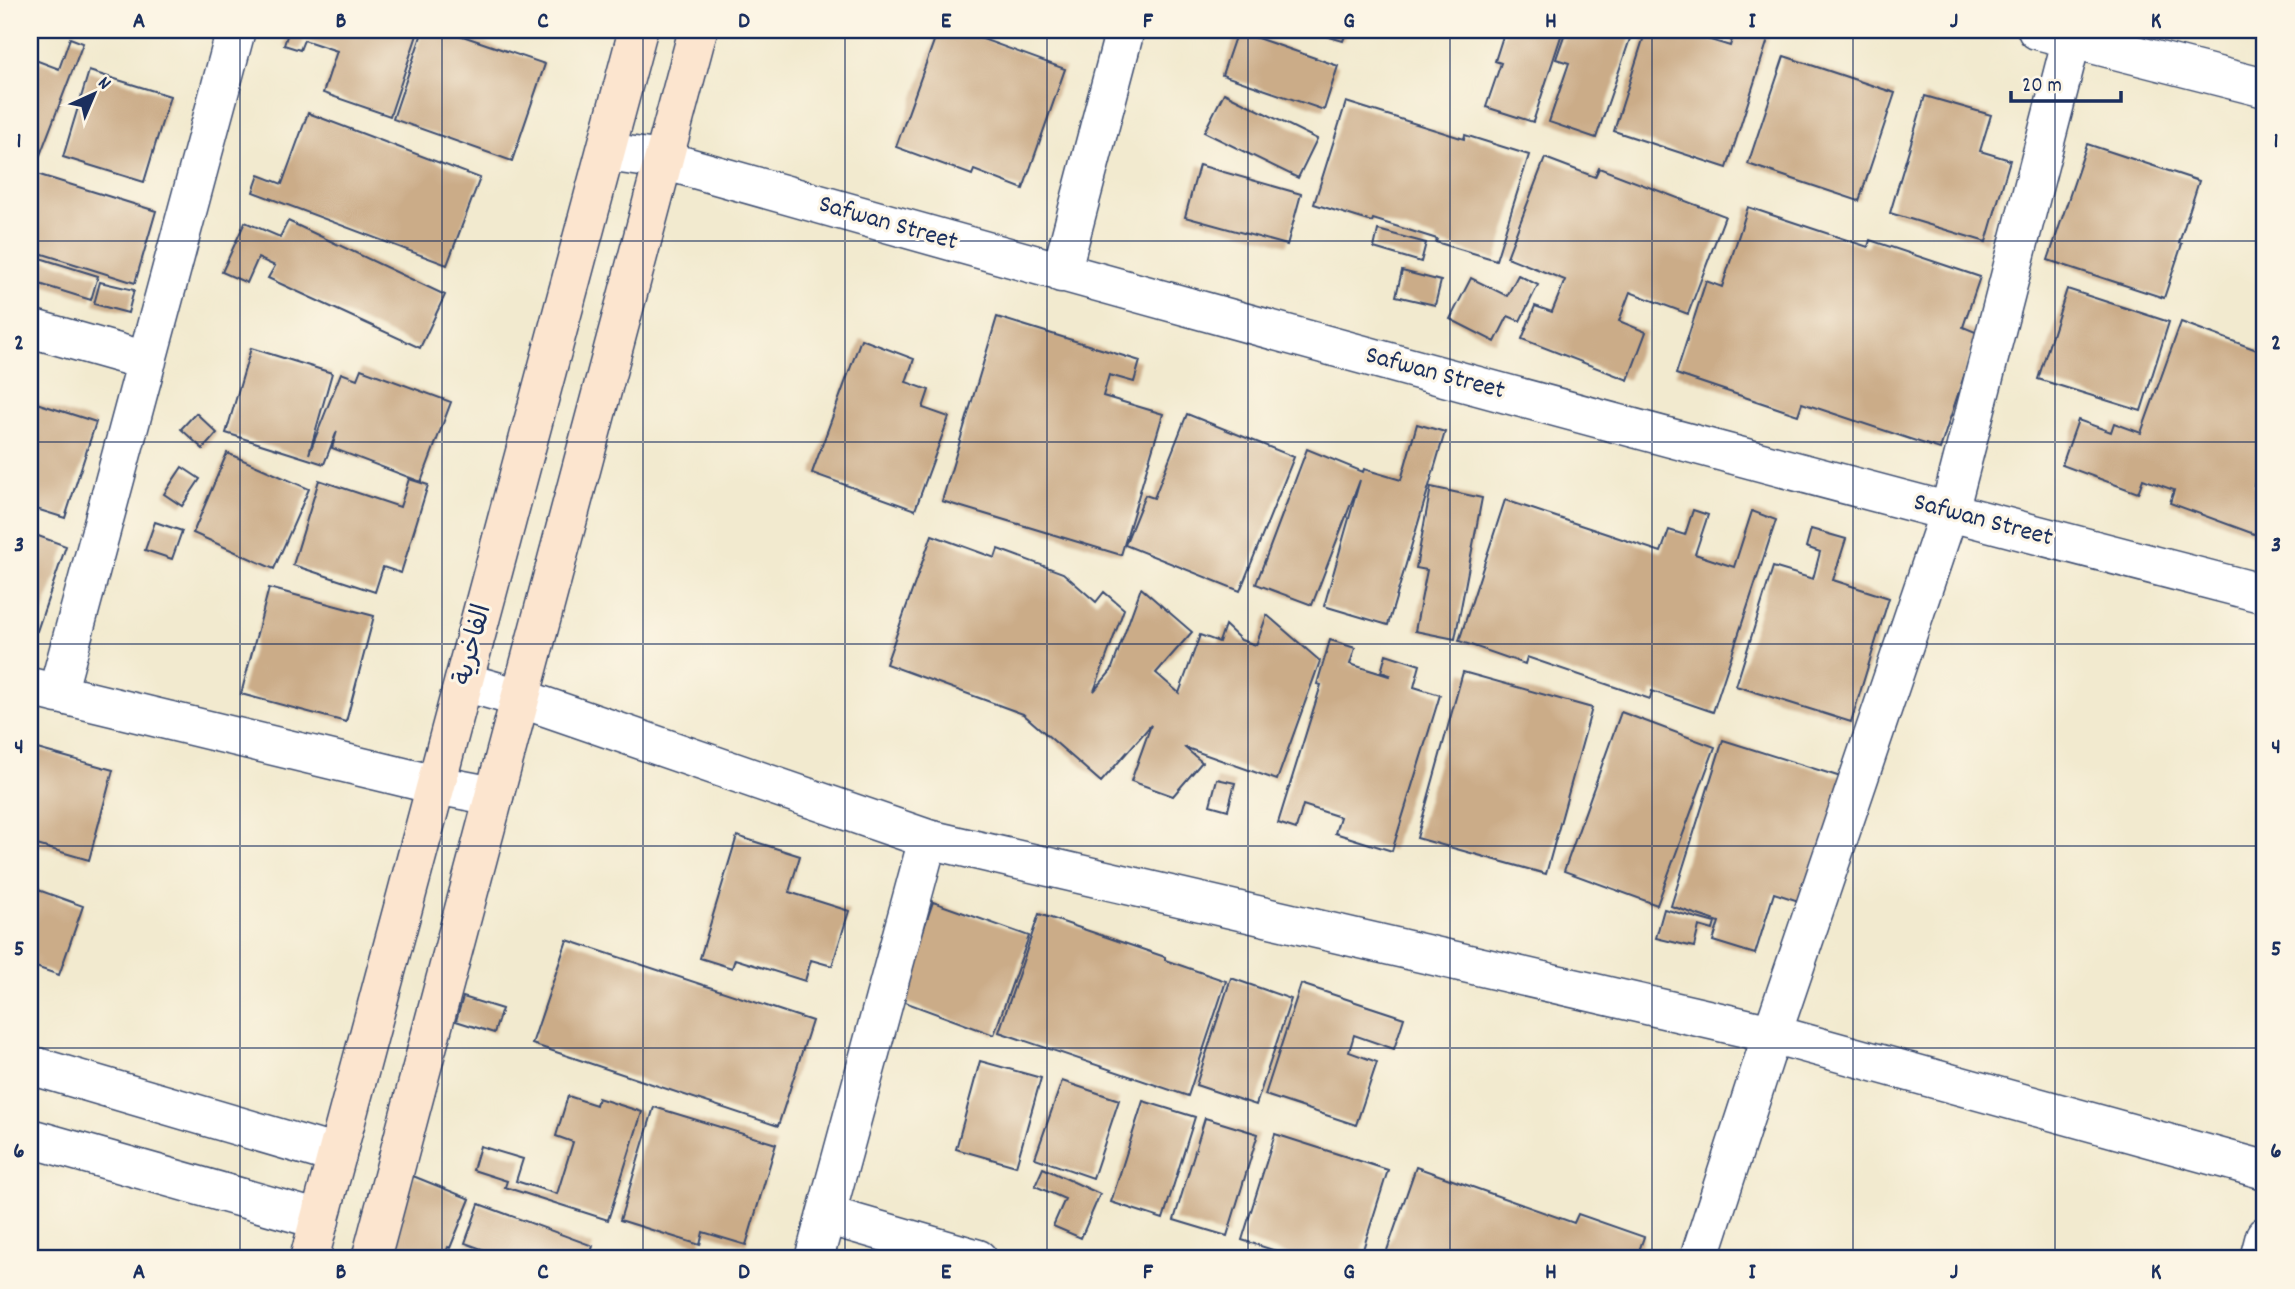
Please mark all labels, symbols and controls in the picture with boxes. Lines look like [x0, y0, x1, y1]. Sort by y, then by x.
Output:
text: A [133, 6, 145, 39]
text: B [336, 6, 347, 39]
text: C [537, 6, 549, 39]
text: D [738, 6, 750, 39]
text: E [941, 6, 952, 39]
text: F [1143, 6, 1154, 39]
text: G [1343, 6, 1355, 39]
text: H [1545, 6, 1557, 39]
text: I [1748, 6, 1756, 39]
text: J [1950, 6, 1958, 39]
text: K [2151, 6, 2162, 39]
north arrow [60, 60, 130, 130]
scale bar [2011, 60, 2122, 104]
text: N [91, 71, 116, 97]
text: 20 m [2022, 72, 2062, 102]
text: 1 [16, 126, 22, 159]
text: 1 [2273, 126, 2279, 159]
street label: Safwan Street [814, 187, 962, 262]
text: 2 [14, 328, 24, 361]
text: 2 [2271, 328, 2281, 361]
street label: Safwan Street [1361, 338, 1509, 410]
street label: Safwan Street [1909, 485, 2057, 557]
text: 3 [14, 530, 24, 563]
text: 3 [2271, 530, 2281, 563]
street label: الفاخرية [445, 600, 503, 690]
text: 4 [14, 732, 24, 765]
text: 4 [2271, 732, 2281, 765]
text: 5 [14, 934, 24, 967]
text: 5 [2271, 934, 2281, 967]
text: 6 [13, 1136, 25, 1169]
text: 6 [2270, 1136, 2282, 1169]
text: A [133, 1257, 145, 1289]
text: B [336, 1257, 347, 1289]
text: C [537, 1257, 549, 1289]
text: D [738, 1257, 750, 1289]
text: E [941, 1257, 952, 1289]
text: F [1143, 1257, 1154, 1289]
text: G [1343, 1257, 1355, 1289]
text: H [1545, 1257, 1557, 1289]
text: I [1748, 1257, 1756, 1289]
text: J [1950, 1257, 1958, 1289]
text: K [2151, 1257, 2162, 1289]

